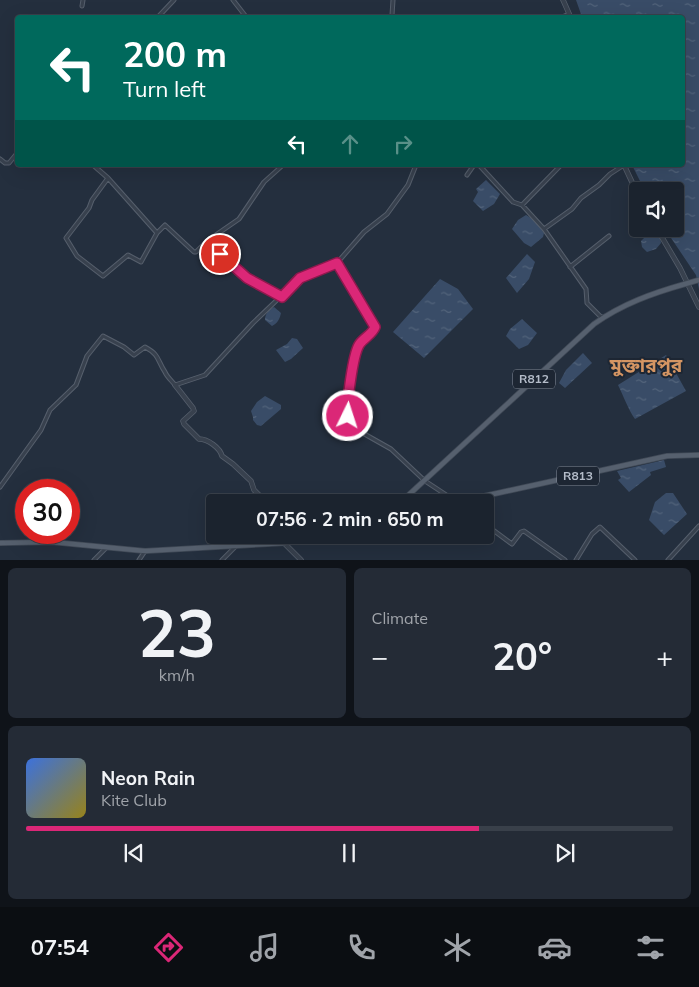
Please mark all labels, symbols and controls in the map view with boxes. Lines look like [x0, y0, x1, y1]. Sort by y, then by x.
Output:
text: 200 m [123, 32, 227, 76]
icon: left [40, 35, 105, 100]
text: Turn left [123, 75, 206, 103]
icon: left [283, 130, 311, 158]
icon: ahead [336, 130, 364, 158]
icon: right [389, 130, 417, 158]
map controls [629, 182, 684, 237]
button: sound [629, 182, 684, 237]
pin [199, 233, 241, 275]
icon: arrive [206, 240, 234, 268]
district label: মুক্তারপুর [609, 353, 683, 377]
road number: R812 [513, 369, 555, 388]
position arrow [321, 389, 373, 441]
road number: R813 [557, 466, 599, 486]
speed limit sign: 30 [15, 479, 80, 544]
text: 07:56 · 2 min · 650 m [256, 507, 444, 531]
text: 23 [138, 592, 216, 673]
text: Climate [372, 608, 428, 628]
text: 20° [492, 632, 552, 680]
text: − [372, 639, 388, 674]
text: + [656, 639, 673, 674]
text: km/h [159, 665, 195, 685]
text: Neon Rain [101, 766, 195, 790]
text: Kite Club [101, 790, 167, 810]
icon: previous [120, 839, 148, 867]
icon: pause [335, 839, 363, 867]
icon: next [551, 839, 579, 867]
icon: directions [151, 930, 186, 965]
icon: music [247, 930, 282, 965]
icon: phone [344, 930, 379, 965]
icon: climate [440, 930, 475, 965]
icon: car [537, 930, 572, 965]
icon: filters [633, 930, 668, 965]
text: 07:54 [31, 933, 89, 961]

